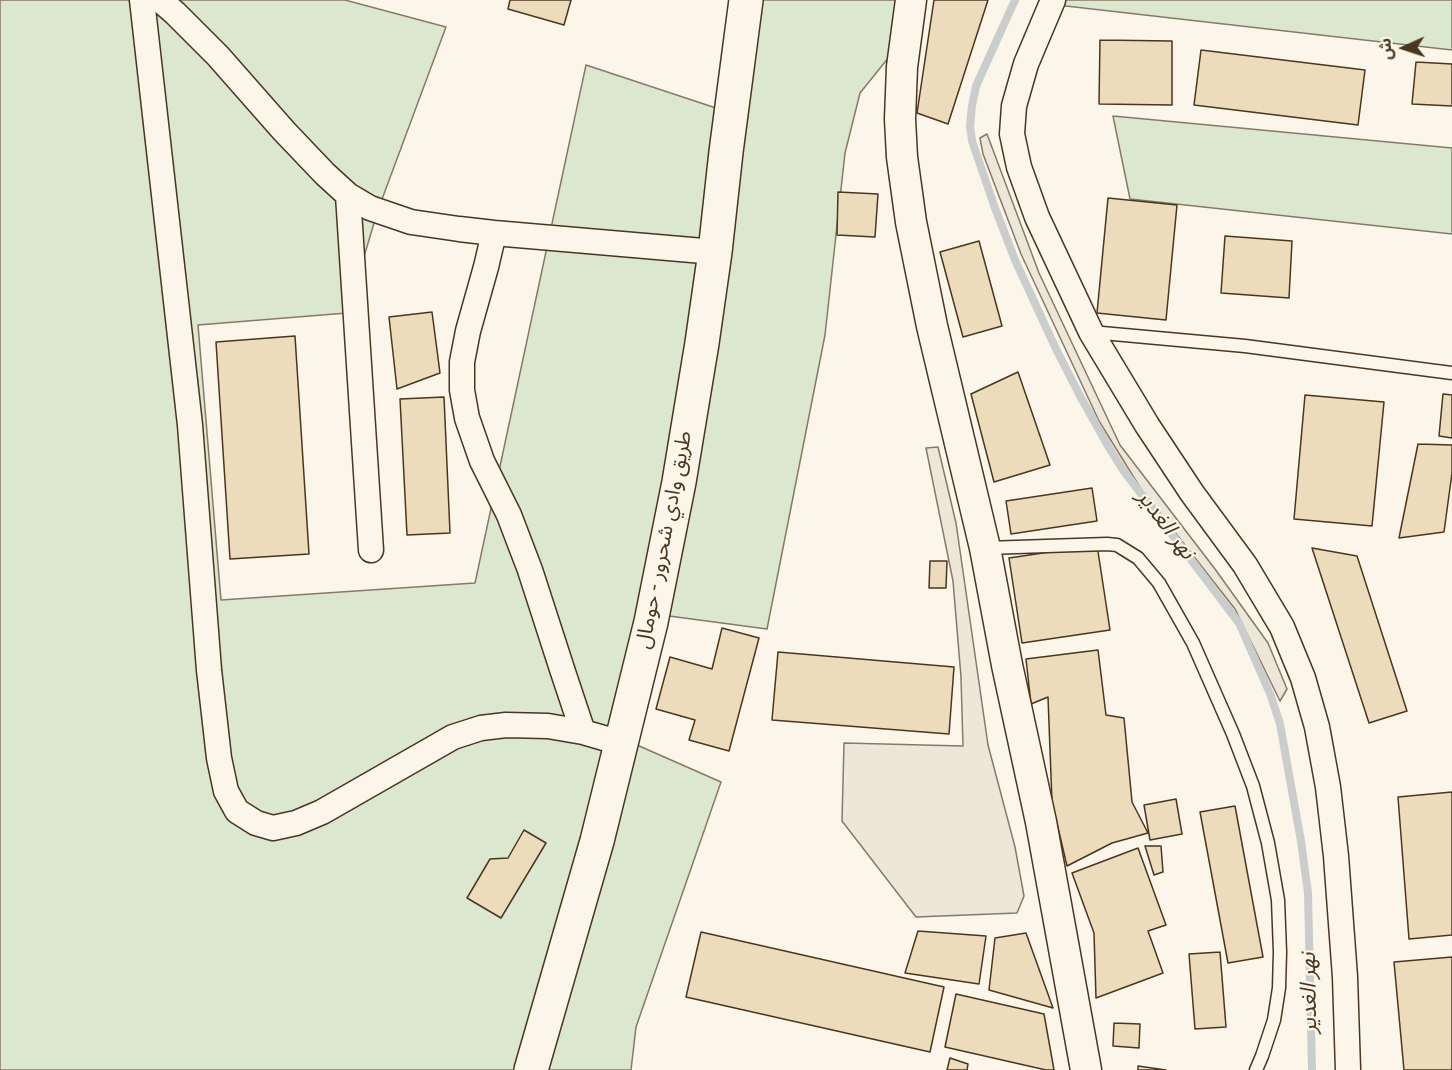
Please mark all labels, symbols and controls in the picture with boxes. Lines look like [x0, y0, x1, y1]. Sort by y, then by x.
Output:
north arrow [1374, 18, 1434, 78]
text: ش [1375, 38, 1396, 60]
street label: طريق وادي شحرور - حومال [632, 429, 698, 651]
water label: نهر الغدير [1130, 485, 1200, 565]
water label: نهر الغدير [1296, 952, 1324, 1034]

